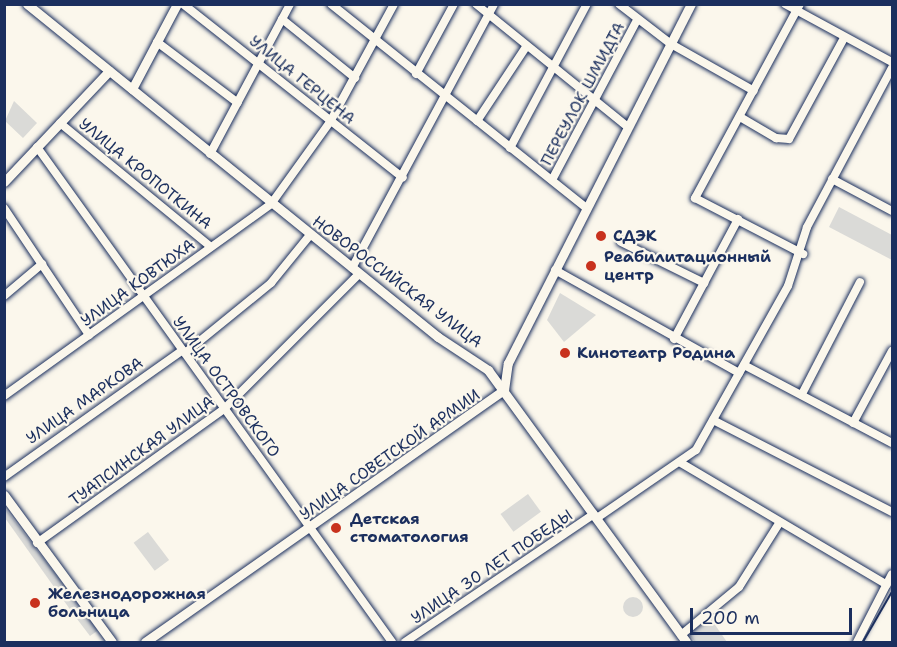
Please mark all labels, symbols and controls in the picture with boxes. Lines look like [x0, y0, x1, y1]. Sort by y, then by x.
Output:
street label: ПЕРЕУЛОК ШМИДТА [537, 19, 629, 169]
street label: УЛИЦА ГЕРЦЕНА [245, 31, 359, 129]
street label: УЛИЦА КРОПОТКИНА [75, 114, 215, 234]
street label: НОВОРОССИЙСКАЯ УЛИЦА [308, 212, 486, 352]
place label: СДЭК [613, 226, 657, 246]
marker: СДЭК [594, 229, 608, 243]
street label: УЛИЦА КОВТЮХА [77, 235, 199, 331]
place label: Реабилитационный центр [604, 247, 771, 285]
marker: Реабилитационный центр [582, 257, 600, 275]
street label: УЛИЦА ОСТРОВСКОГО [168, 313, 284, 461]
place label: Кинотеатр Родина [577, 343, 735, 363]
marker: Кинотеатр Родина [558, 346, 572, 360]
street label: УЛИЦА МАРКОВА [23, 353, 147, 449]
street label: УЛИЦА СОВЕТСКОЙ АРМИИ [296, 385, 484, 525]
street label: ТУАПСИНСКАЯ УЛИЦА [66, 392, 218, 510]
street label: УЛИЦА 30 ЛЕТ ПОБЕДЫ [408, 506, 576, 628]
place label: Детская стоматология [350, 509, 469, 547]
marker: Детская стоматология [327, 519, 345, 537]
place label: Железнодорожная больница [48, 584, 206, 622]
marker: Железнодорожная больница [26, 594, 44, 612]
scale bar [693, 596, 855, 634]
text: 200 m [701, 606, 760, 630]

